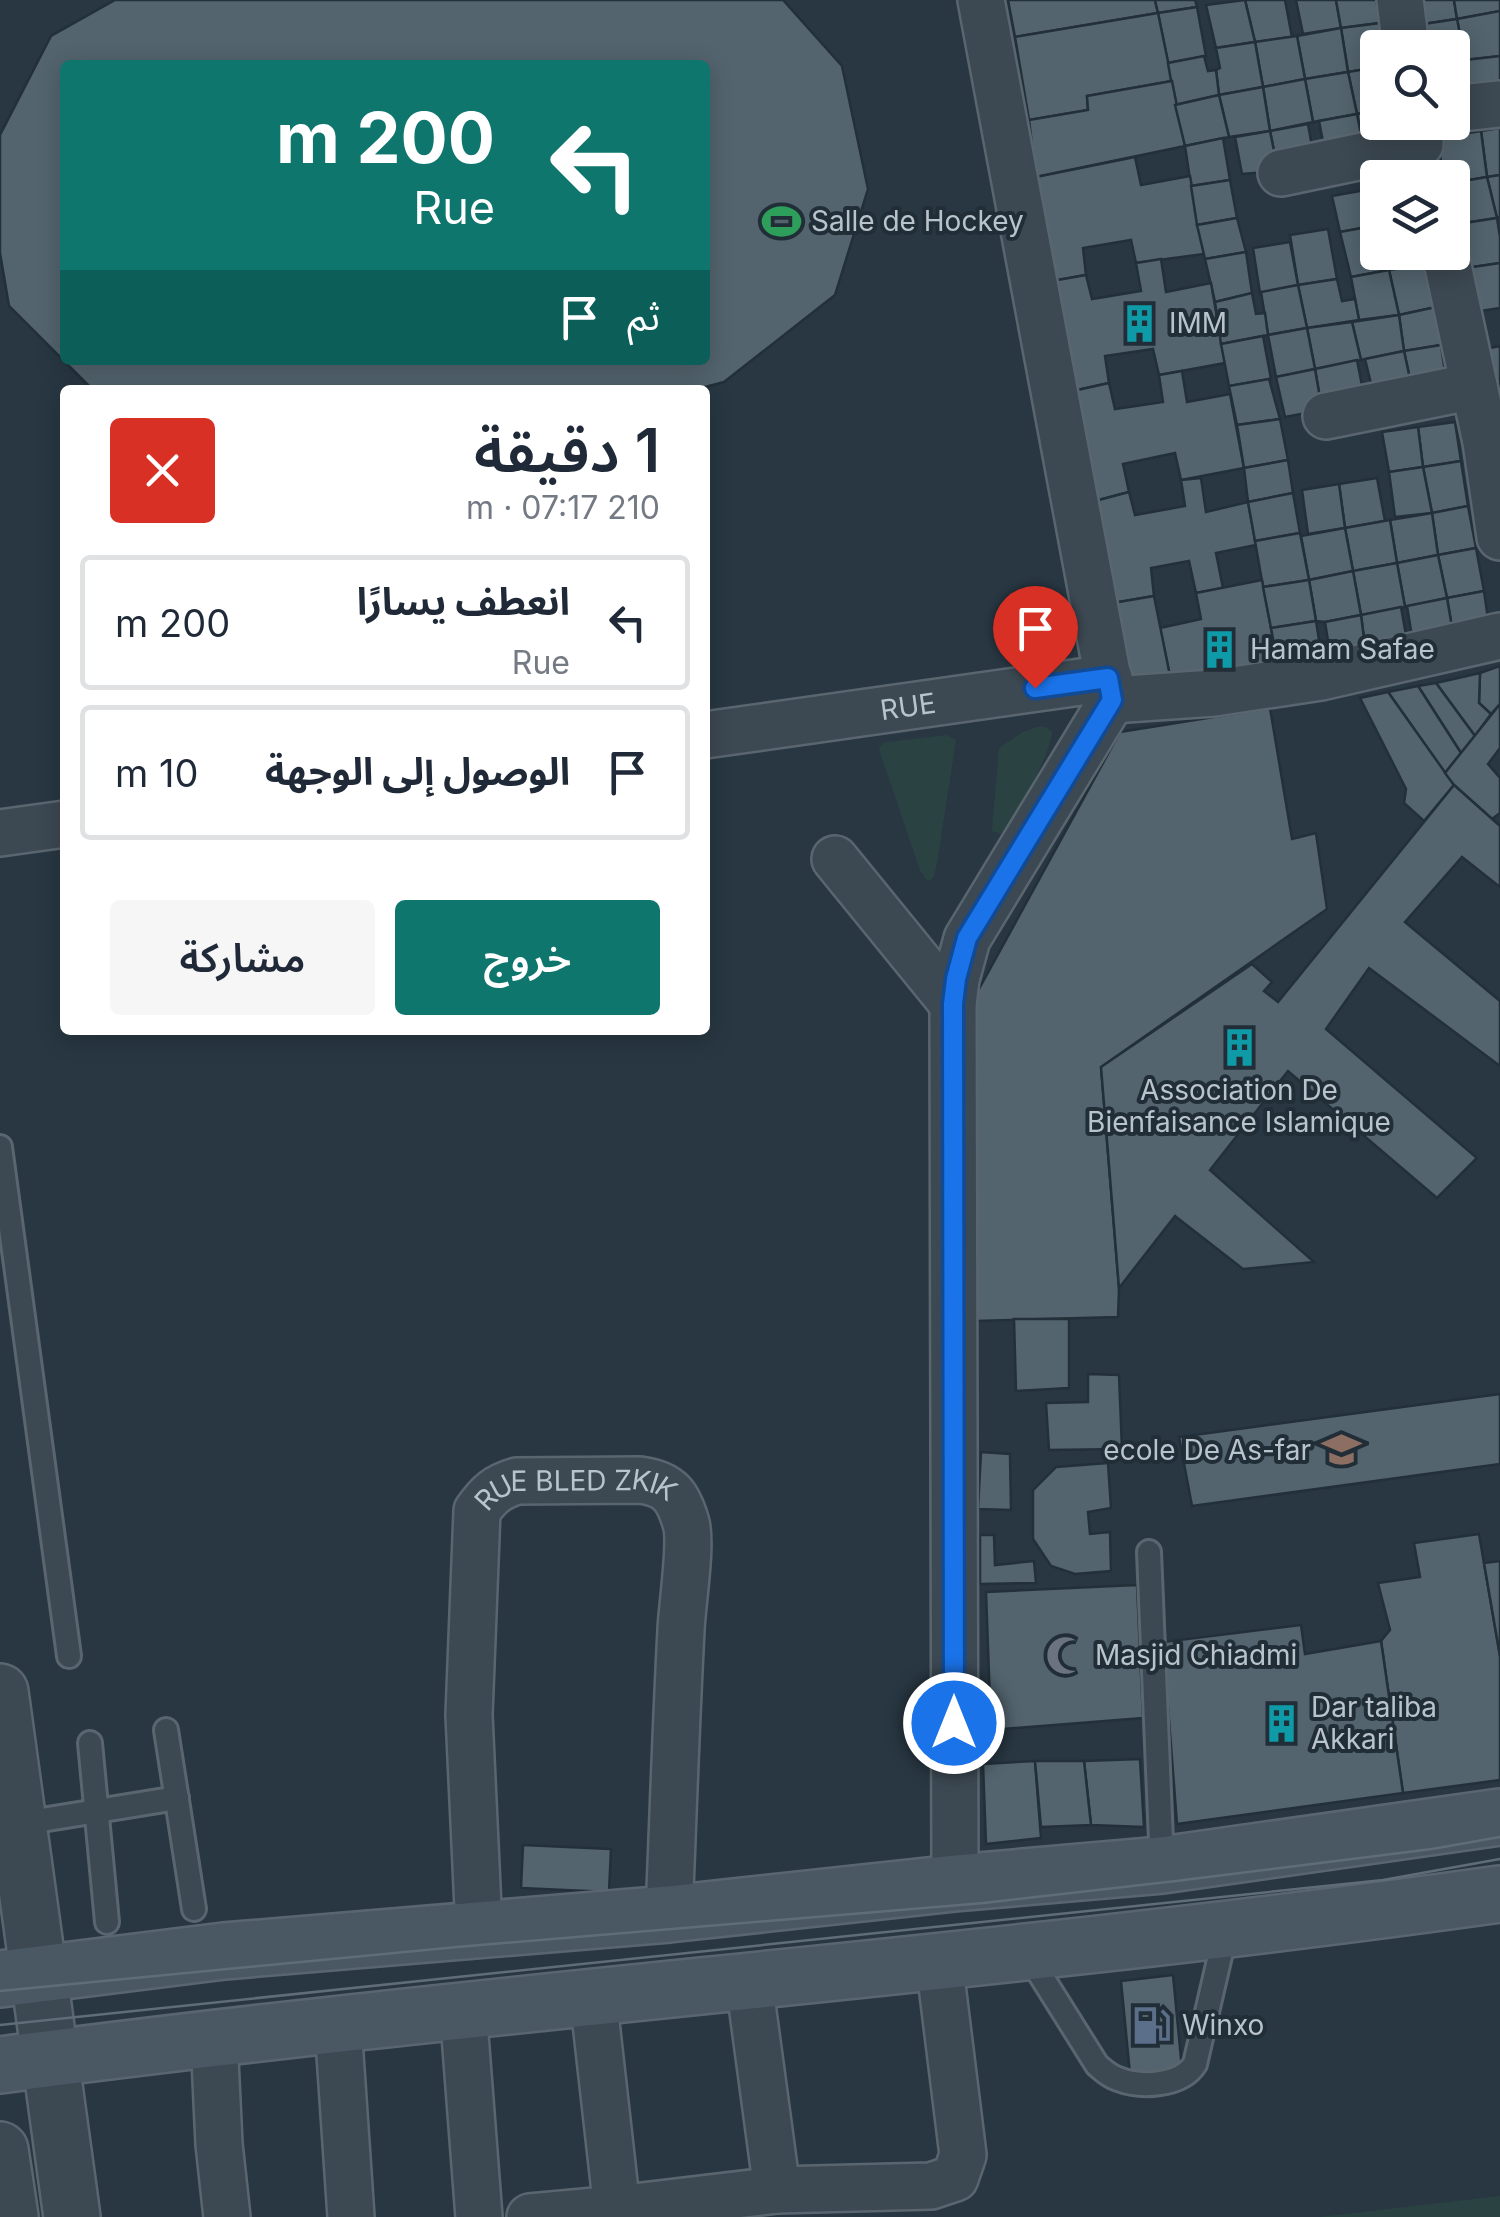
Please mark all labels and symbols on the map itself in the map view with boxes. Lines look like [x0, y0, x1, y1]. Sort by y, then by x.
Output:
sports icon: Salle de Hockey [760, 200, 802, 242]
place label: Salle de Hockey [811, 204, 1024, 238]
building icon: IMM [1118, 302, 1160, 344]
place label: IMM [1169, 306, 1227, 340]
pin [993, 586, 1078, 689]
building icon: Hamam Safae [1199, 628, 1241, 670]
place label: Hamam Safae [1250, 632, 1435, 666]
street label: RUE [878, 686, 938, 727]
building icon: Association De Bienfaisance Islamique [1218, 1027, 1260, 1069]
place label: Association De Bienfaisance Islamique [1087, 1073, 1391, 1139]
school or university icon: ecole De As-far [1320, 1429, 1362, 1471]
place label: ecole De As-far [1103, 1433, 1311, 1467]
street label: RUE BLED ZKIK [468, 1462, 684, 1517]
mosque icon: Masjid Chiadmi [1044, 1634, 1086, 1676]
place label: Masjid Chiadmi [1095, 1638, 1297, 1672]
position arrow [902, 1671, 1006, 1775]
place label: Dar taliba Akkari [1311, 1690, 1437, 1756]
building icon: Dar taliba Akkari [1260, 1702, 1302, 1744]
fuel station icon: Winxo [1131, 2004, 1173, 2046]
place label: Winxo [1182, 2008, 1264, 2042]

